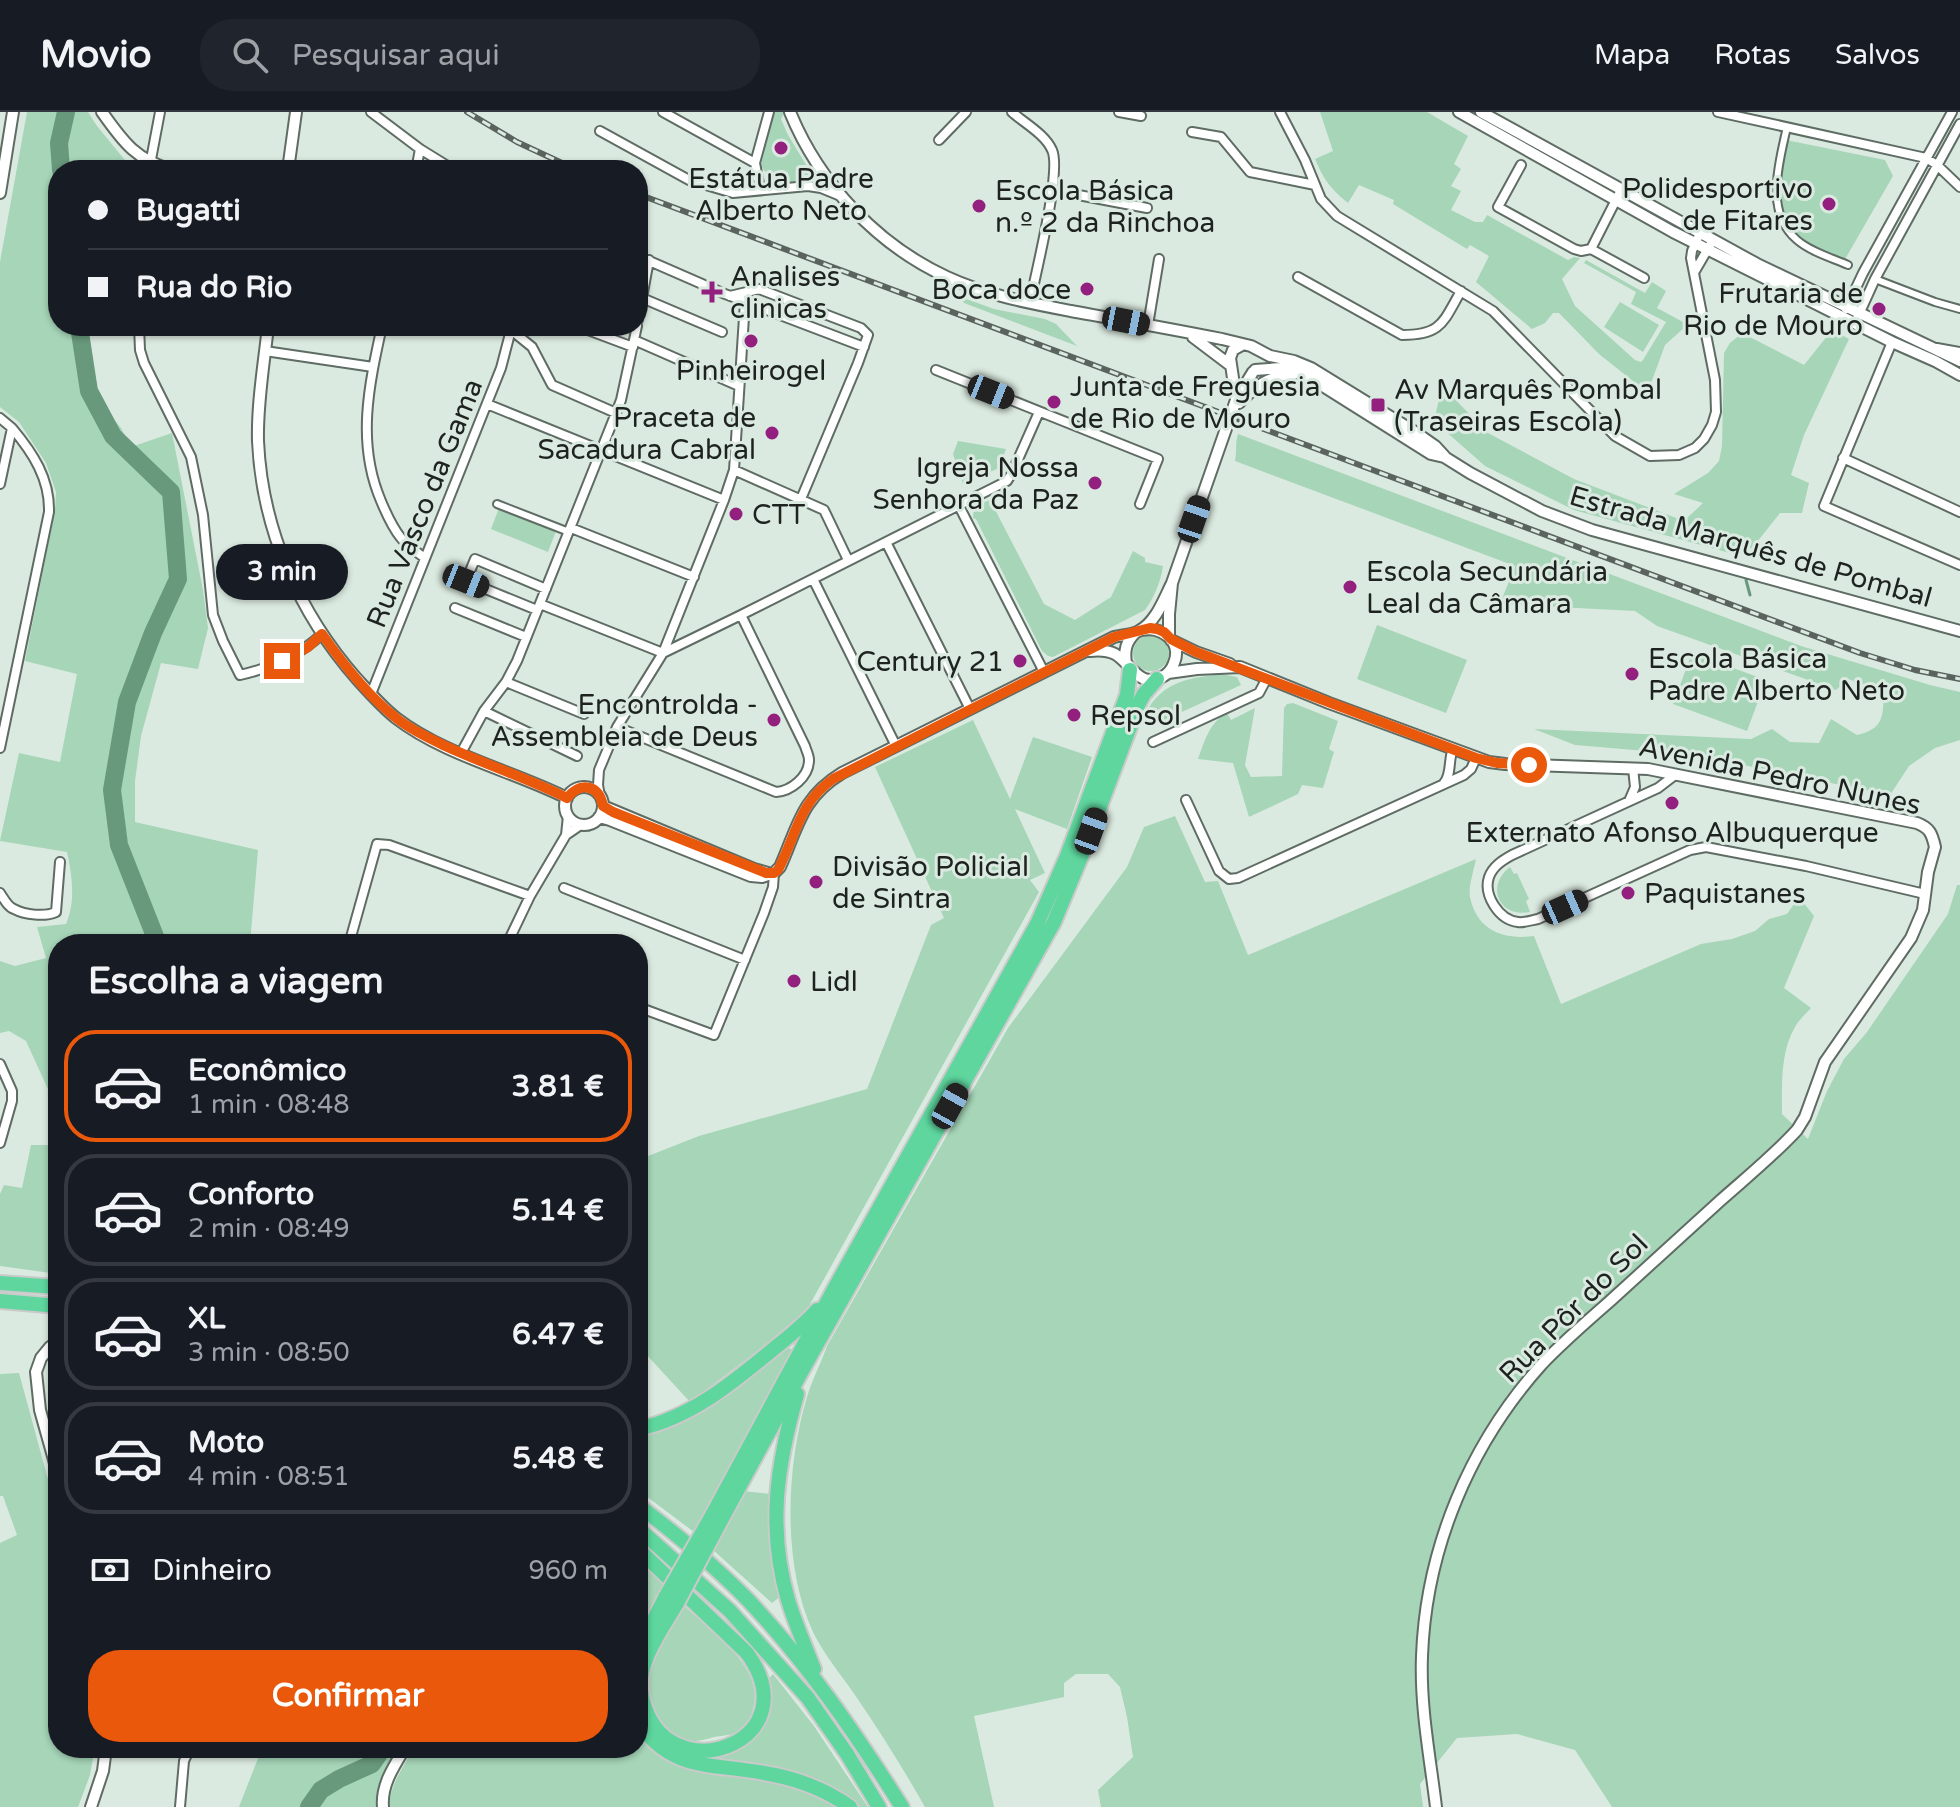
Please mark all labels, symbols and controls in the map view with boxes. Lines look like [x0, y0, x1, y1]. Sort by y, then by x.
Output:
search box [200, 19, 760, 91]
text: Movio [40, 32, 152, 78]
icon: search [228, 33, 272, 77]
text: Pesquisar aqui [292, 37, 500, 74]
text: Mapa [1594, 38, 1670, 72]
text: Rotas [1714, 38, 1791, 72]
text: Salvos [1835, 38, 1920, 72]
marker: Estátua Padre Alberto Neto [772, 139, 790, 157]
place label: Estátua Padre Alberto Neto [688, 162, 874, 228]
place label: Polidesportivo de Fitares [1622, 172, 1813, 238]
place label: Escola Básica n.º 2 da Rinchoa [995, 174, 1215, 240]
text: Bugatti [136, 192, 241, 229]
marker: Polidesportivo de Fitares [1820, 195, 1838, 213]
marker: Escola Básica n.º 2 da Rinchoa [970, 197, 988, 215]
place label: Analises clinicas [730, 260, 840, 326]
text: Rua do Rio [136, 269, 292, 306]
place label: Boca doce [931, 273, 1071, 307]
place label: Frutaria de Rio de Mouro [1683, 277, 1863, 343]
marker: Boca doce [1078, 280, 1096, 298]
marker: Analises clinicas [701, 281, 723, 303]
marker: Frutaria de Rio de Mouro [1870, 300, 1888, 318]
car [1100, 305, 1152, 337]
marker: Pinheirogel [742, 332, 760, 350]
place label: Pinheirogel [676, 354, 826, 388]
place label: Junta de Freguesia de Rio de Mouro [1070, 370, 1320, 436]
car [964, 372, 1018, 412]
place label: Av Marquês Pombal (Traseiras Escola) [1394, 373, 1662, 439]
street label: Rua Vasco da Gama [359, 374, 490, 633]
marker: Junta de Freguesia de Rio de Mouro [1045, 393, 1063, 411]
marker: Av Marquês Pombal (Traseiras Escola) [1369, 396, 1387, 414]
place label: Praceta de Sacadura Cabral [538, 401, 756, 467]
marker: Praceta de Sacadura Cabral [763, 424, 781, 442]
place label: Igreja Nossa Senhora da Paz [873, 451, 1079, 517]
marker: Igreja Nossa Senhora da Paz [1086, 474, 1104, 492]
street label: Estrada Marquês de Pombal [1566, 479, 1936, 615]
car [1175, 492, 1213, 546]
place label: CTT [752, 498, 806, 532]
marker: CTT [727, 505, 745, 523]
callout: 3 min [216, 545, 348, 601]
place label: Escola Secundária Leal da Câmara [1366, 555, 1608, 621]
text: 3 min [247, 556, 317, 587]
car [439, 561, 493, 601]
marker: Escola Secundária Leal da Câmara [1341, 578, 1359, 596]
place label: Escola Básica Padre Alberto Neto [1648, 642, 1905, 708]
route end [264, 643, 300, 679]
place label: Century 21 [856, 645, 1004, 679]
marker: Century 21 [1011, 652, 1029, 670]
marker: Escola Básica Padre Alberto Neto [1623, 665, 1641, 683]
place label: EncontroIda - Assembleia de Deus [491, 688, 758, 754]
place label: Repsol [1090, 699, 1181, 733]
marker: Repsol [1065, 706, 1083, 724]
marker: EncontroIda - Assembleia de Deus [765, 711, 783, 729]
street label: Avenida Pedro Nunes [1636, 729, 1924, 822]
route start [1511, 747, 1547, 783]
marker: Externato Afonso Albuquerque [1663, 794, 1681, 812]
car [1072, 804, 1110, 858]
place label: Externato Afonso Albuquerque [1465, 816, 1879, 850]
place label: Divisão Policial de Sintra [832, 850, 1029, 916]
marker: Divisão Policial de Sintra [807, 873, 825, 891]
place label: Paquistanes [1644, 877, 1806, 911]
marker: Paquistanes [1619, 884, 1637, 902]
car [1538, 886, 1592, 928]
text: Escolha a viagem [88, 960, 383, 1003]
place label: Lidl [810, 965, 858, 999]
marker: Lidl [785, 972, 803, 990]
icon: car [92, 1050, 164, 1122]
text: Econômico [188, 1052, 346, 1089]
text: 3.81 € [512, 1068, 604, 1105]
car [928, 1079, 972, 1133]
text: 1 min · 08:48 [188, 1089, 350, 1120]
icon: car [92, 1174, 164, 1246]
text: Conforto [188, 1176, 314, 1213]
text: 5.14 € [512, 1192, 604, 1229]
text: 2 min · 08:49 [188, 1213, 350, 1244]
street label: Rua Pôr do Sol [1492, 1227, 1655, 1390]
icon: car [92, 1298, 164, 1370]
text: XL [188, 1300, 225, 1337]
text: 6.47 € [512, 1316, 604, 1353]
text: 3 min · 08:50 [188, 1337, 350, 1368]
icon: car [92, 1422, 164, 1494]
text: Moto [188, 1424, 264, 1461]
text: 5.48 € [512, 1440, 604, 1477]
text: 4 min · 08:51 [188, 1461, 350, 1492]
icon: cash [88, 1548, 132, 1592]
text: Dinheiro [152, 1552, 272, 1589]
text: 960 m [528, 1555, 608, 1586]
button: Confirmar [88, 1650, 608, 1742]

